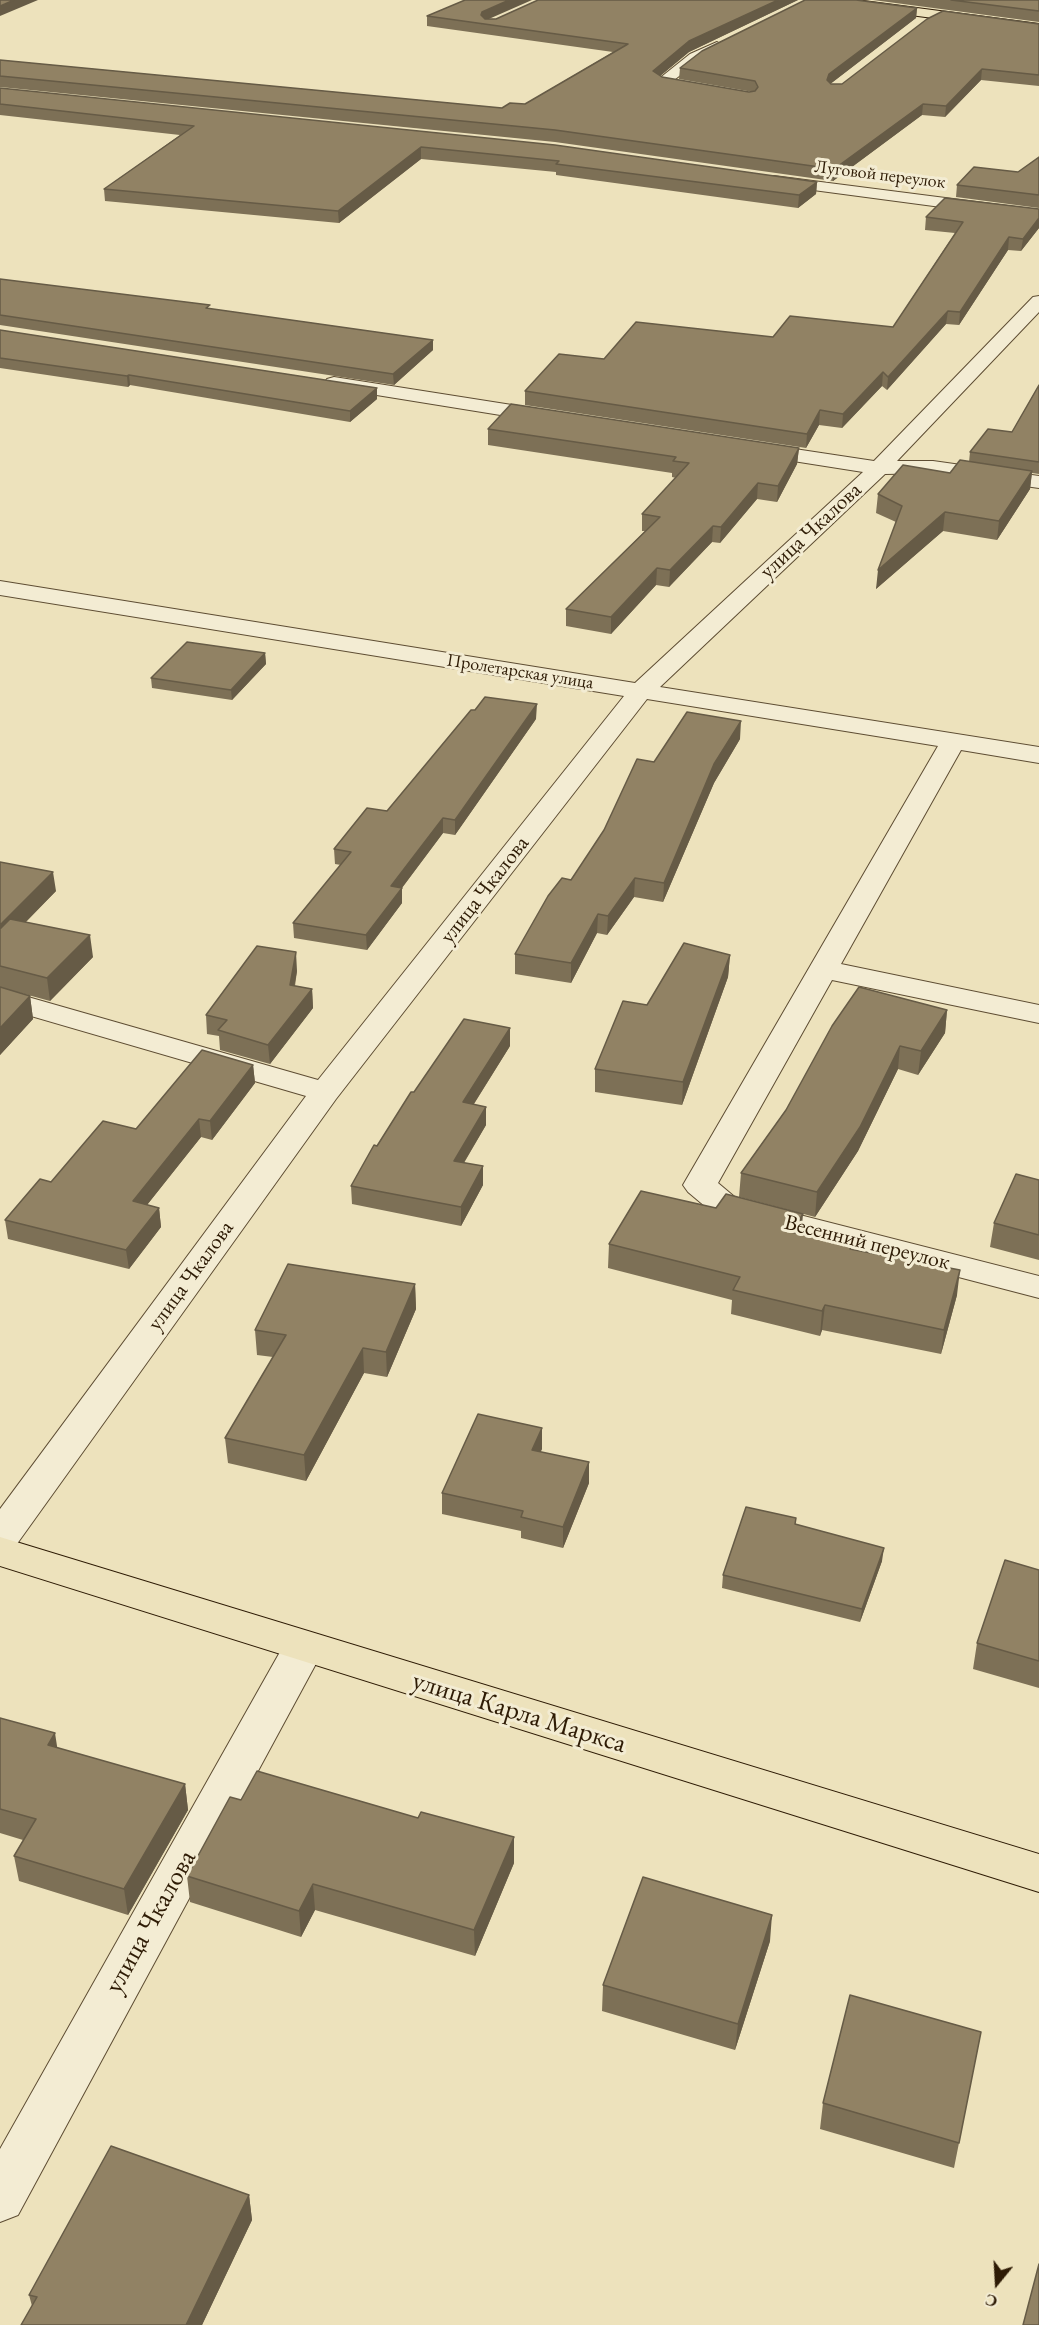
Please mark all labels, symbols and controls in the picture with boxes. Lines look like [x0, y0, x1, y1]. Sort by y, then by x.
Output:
street label: Луговой переулок [813, 156, 947, 194]
street label: улица Чкалова [755, 477, 867, 585]
street label: Пролетарская улица [445, 650, 595, 694]
street label: улица Чкалова [435, 831, 535, 949]
street label: Весенний переулок [782, 1210, 952, 1276]
street label: улица Чкалова [142, 1216, 240, 1336]
street label: улица Карла Маркса [408, 1665, 630, 1761]
street label: улица Чкалова [98, 1845, 204, 1999]
north arrow [967, 2253, 1027, 2313]
text: С [983, 2289, 1000, 2312]

